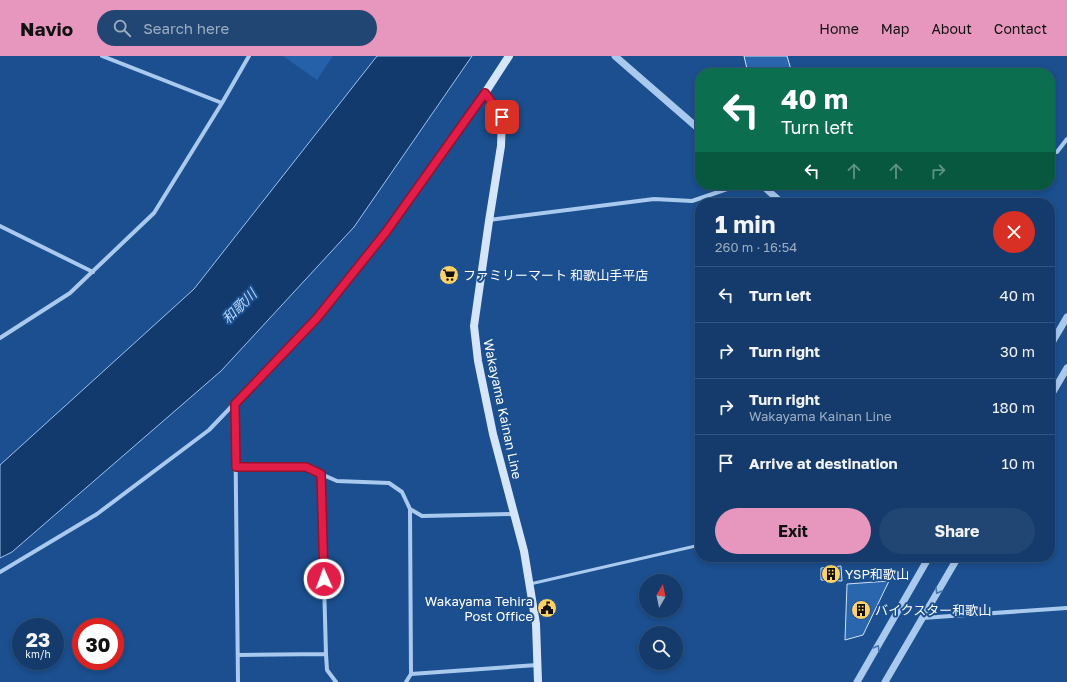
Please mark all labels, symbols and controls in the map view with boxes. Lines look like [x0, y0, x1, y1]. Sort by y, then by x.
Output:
search box [97, 10, 377, 46]
text: Navio [20, 17, 73, 40]
icon: search [111, 17, 133, 39]
text: Search here [143, 19, 229, 37]
text: Home [819, 20, 859, 37]
text: Map [881, 20, 909, 37]
text: About [931, 20, 972, 37]
text: Contact [994, 20, 1047, 37]
text: 40 m [781, 82, 848, 115]
icon: left [715, 84, 767, 136]
pin [485, 100, 519, 134]
icon: arrive [491, 106, 513, 128]
text: Turn left [781, 116, 854, 138]
icon: left [801, 160, 823, 182]
icon: ahead [843, 160, 865, 182]
icon: ahead [885, 160, 907, 182]
icon: right [927, 160, 949, 182]
text: 1 min [715, 209, 775, 238]
button: close [993, 211, 1035, 253]
text: 260 m · 16:54 [715, 239, 797, 255]
supermarket icon: ファミリーマート 和歌山手平店 [438, 264, 460, 286]
place label: ファミリーマート 和歌山手平店 [463, 267, 648, 283]
water label: 和歌川 [218, 284, 261, 327]
icon: left [715, 284, 737, 306]
text: Turn left [749, 286, 811, 304]
text: 40 m [1000, 286, 1035, 304]
street label: Wakayama Kainan Line [480, 338, 526, 480]
icon: right [715, 340, 737, 362]
text: Turn right [749, 342, 820, 360]
text: 30 m [1000, 342, 1035, 360]
text: Turn right [749, 390, 820, 408]
icon: right [715, 396, 737, 418]
text: 180 m [992, 398, 1035, 416]
text: Wakayama Kainan Line [749, 408, 892, 424]
icon: arrive [715, 452, 737, 474]
text: Arrive at destination [749, 454, 898, 472]
text: 10 m [1001, 454, 1035, 472]
button: Exit [715, 508, 871, 554]
button: Share [879, 508, 1035, 554]
position arrow [303, 558, 345, 600]
building icon: YSP和歌山 [820, 563, 842, 585]
place label: YSP和歌山 [845, 566, 909, 582]
north arrow [639, 574, 683, 618]
map controls [639, 574, 683, 670]
one-way arrow [936, 587, 943, 594]
place label: Wakayama Tehira Post Office [425, 593, 533, 624]
public building icon: Wakayama Tehira Post Office [536, 597, 558, 619]
building icon: バイクスター和歌山 [850, 599, 872, 621]
place label: バイクスター和歌山 [875, 602, 991, 618]
speed limit sign: 30 [72, 618, 124, 670]
button: search [639, 626, 683, 670]
text: 23 [26, 627, 50, 651]
one-way arrow [872, 645, 879, 652]
text: km/h [25, 648, 51, 660]

